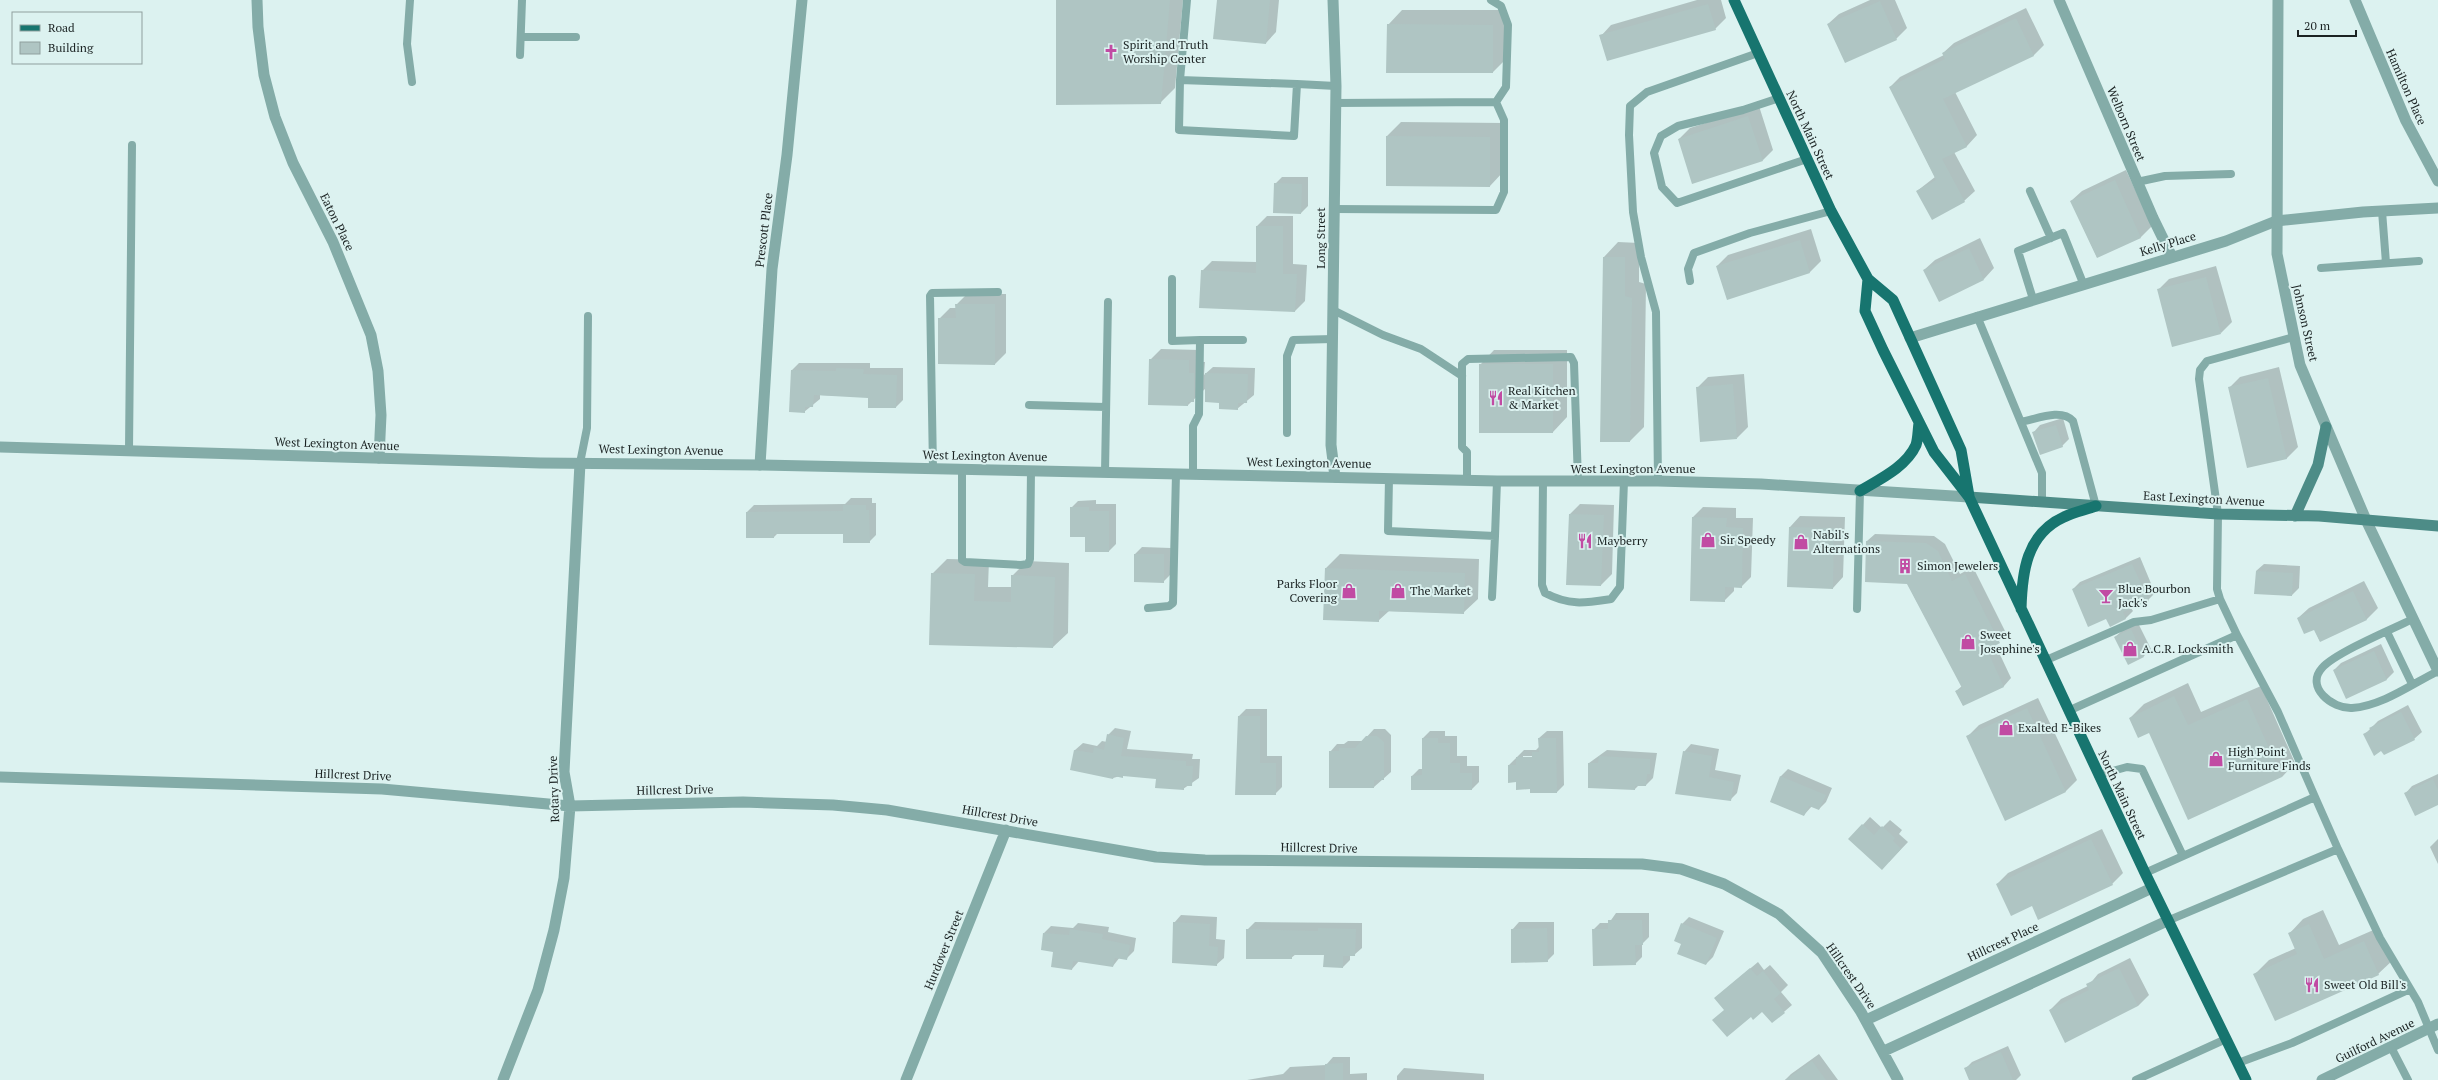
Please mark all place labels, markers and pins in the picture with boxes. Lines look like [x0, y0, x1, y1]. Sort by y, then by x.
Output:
place label: Spirit and Truth Worship Center [1123, 37, 1208, 66]
church icon: Spirit and Truth Worship Center [1102, 43, 1120, 61]
place label: Real Kitchen & Market [1508, 383, 1576, 412]
restaurant icon: Real Kitchen & Market [1487, 389, 1505, 407]
place label: Nabil's Alternations [1813, 527, 1880, 556]
shop icon: Sir Speedy [1699, 531, 1717, 549]
restaurant icon: Mayberry [1576, 532, 1594, 550]
place label: Sir Speedy [1720, 532, 1777, 547]
place label: Mayberry [1597, 533, 1649, 548]
shop icon: Nabil's Alternations [1792, 533, 1810, 551]
building icon: Simon Jewelers [1896, 557, 1914, 575]
place label: Simon Jewelers [1917, 558, 1998, 573]
place label: Parks Floor Covering [1277, 576, 1338, 605]
place label: Blue Bourbon Jack's [2118, 581, 2191, 610]
shop icon: Parks Floor Covering [1340, 582, 1358, 600]
shop icon: The Market [1389, 582, 1407, 600]
place label: The Market [1410, 583, 1472, 598]
bar icon: Blue Bourbon Jack's [2097, 587, 2115, 605]
place label: Sweet Josephine's [1980, 627, 2040, 656]
shop icon: Sweet Josephine's [1959, 633, 1977, 651]
shop icon: A.C.R. Locksmith [2121, 640, 2139, 658]
place label: A.C.R. Locksmith [2142, 641, 2233, 656]
shop icon: Exalted E-Bikes [1997, 719, 2015, 737]
place label: Exalted E-Bikes [2018, 720, 2101, 735]
place label: High Point Furniture Finds [2228, 744, 2311, 773]
shop icon: High Point Furniture Finds [2207, 750, 2225, 768]
restaurant icon: Sweet Old Bill's [2303, 976, 2321, 994]
place label: Sweet Old Bill's [2324, 977, 2406, 992]

